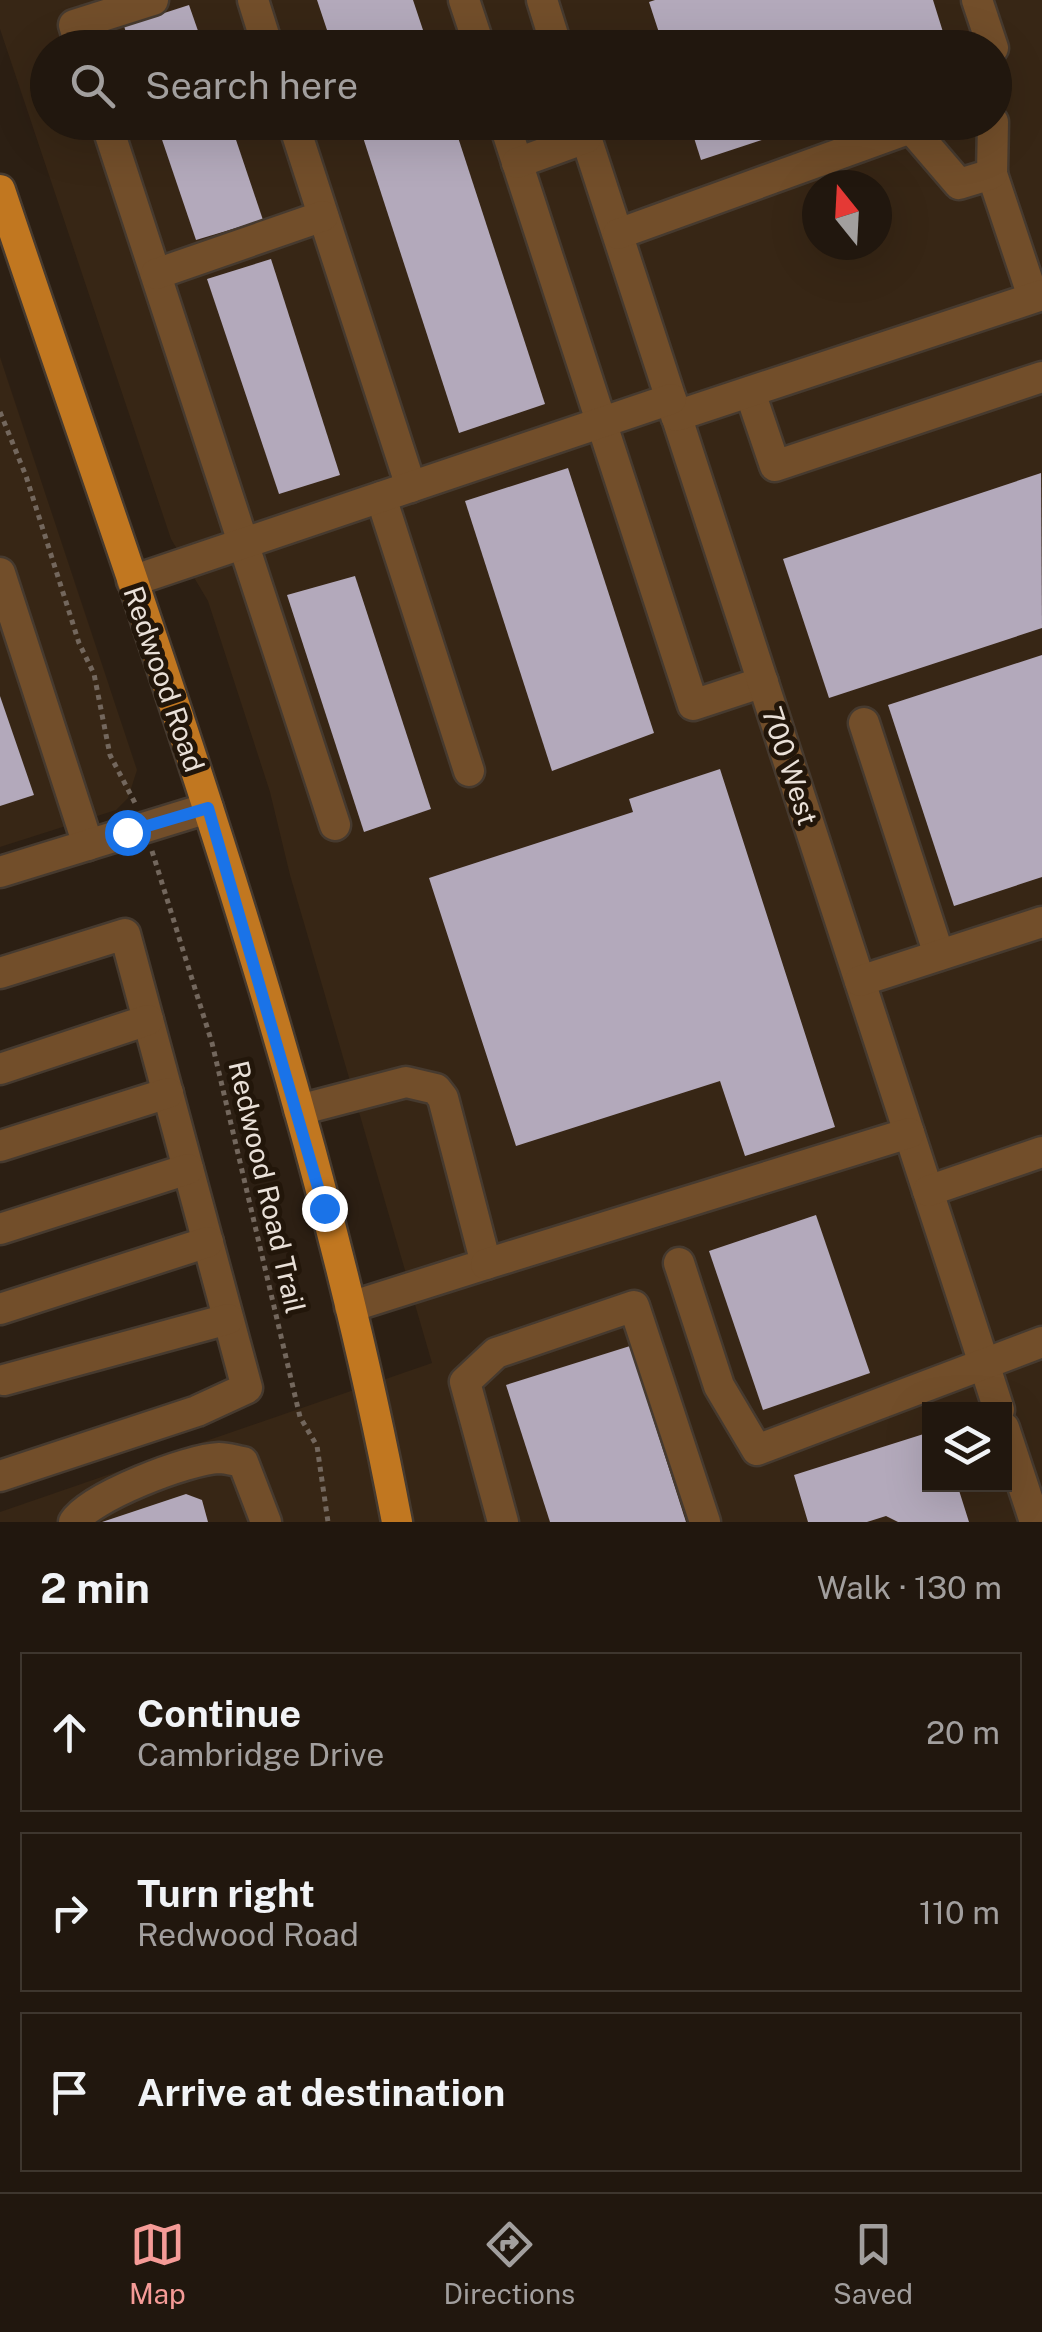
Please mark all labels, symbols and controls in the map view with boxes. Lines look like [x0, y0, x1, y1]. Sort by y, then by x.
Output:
search box [30, 30, 1012, 140]
icon: search [65, 58, 120, 113]
text: Search here [145, 63, 358, 108]
north arrow [802, 170, 892, 260]
street label: Redwood Road [117, 582, 212, 776]
street label: 700 West [756, 703, 825, 829]
route start [105, 810, 151, 856]
street label: Redwood Road Trail [222, 1057, 313, 1316]
route end [302, 1186, 348, 1232]
map controls [922, 1402, 1012, 1492]
button: layers [922, 1402, 1012, 1492]
text: 2 min [40, 1563, 150, 1612]
text: Walk · 130 m [817, 1569, 1002, 1606]
text: Continue [137, 1691, 301, 1736]
icon: ahead [42, 1705, 97, 1760]
text: 20 m [926, 1714, 1000, 1751]
text: Cambridge Drive [137, 1736, 384, 1773]
text: Turn right [137, 1871, 315, 1916]
icon: right [42, 1885, 97, 1940]
text: 110 m [919, 1894, 1000, 1931]
text: Redwood Road [137, 1916, 359, 1953]
icon: arrive [42, 2065, 97, 2120]
text: Arrive at destination [137, 2070, 505, 2115]
tab: Map [129, 2217, 186, 2310]
tab: Directions [444, 2217, 575, 2310]
tab: Saved [833, 2217, 913, 2310]

